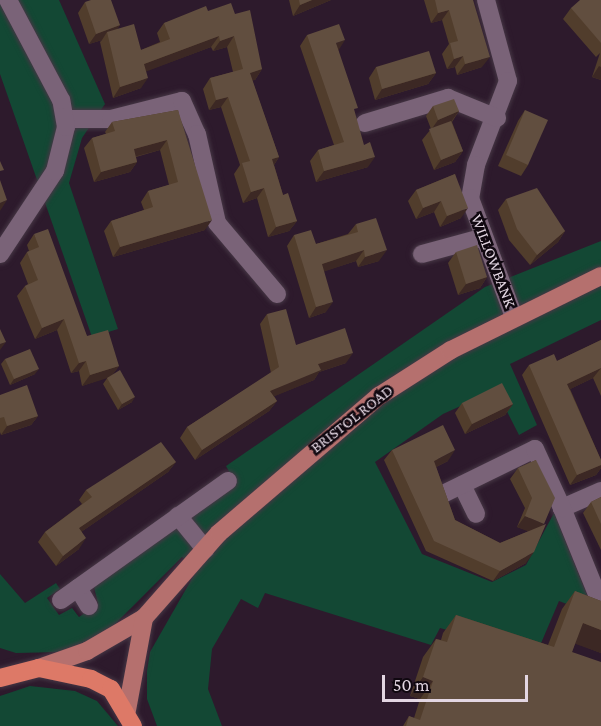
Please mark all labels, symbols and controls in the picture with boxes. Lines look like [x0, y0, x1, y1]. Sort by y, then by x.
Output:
street label: WILLOWBANK [466, 212, 520, 310]
street label: BRISTOL ROAD [307, 381, 397, 457]
scale bar [385, 663, 530, 701]
text: 50 m [393, 675, 430, 695]

